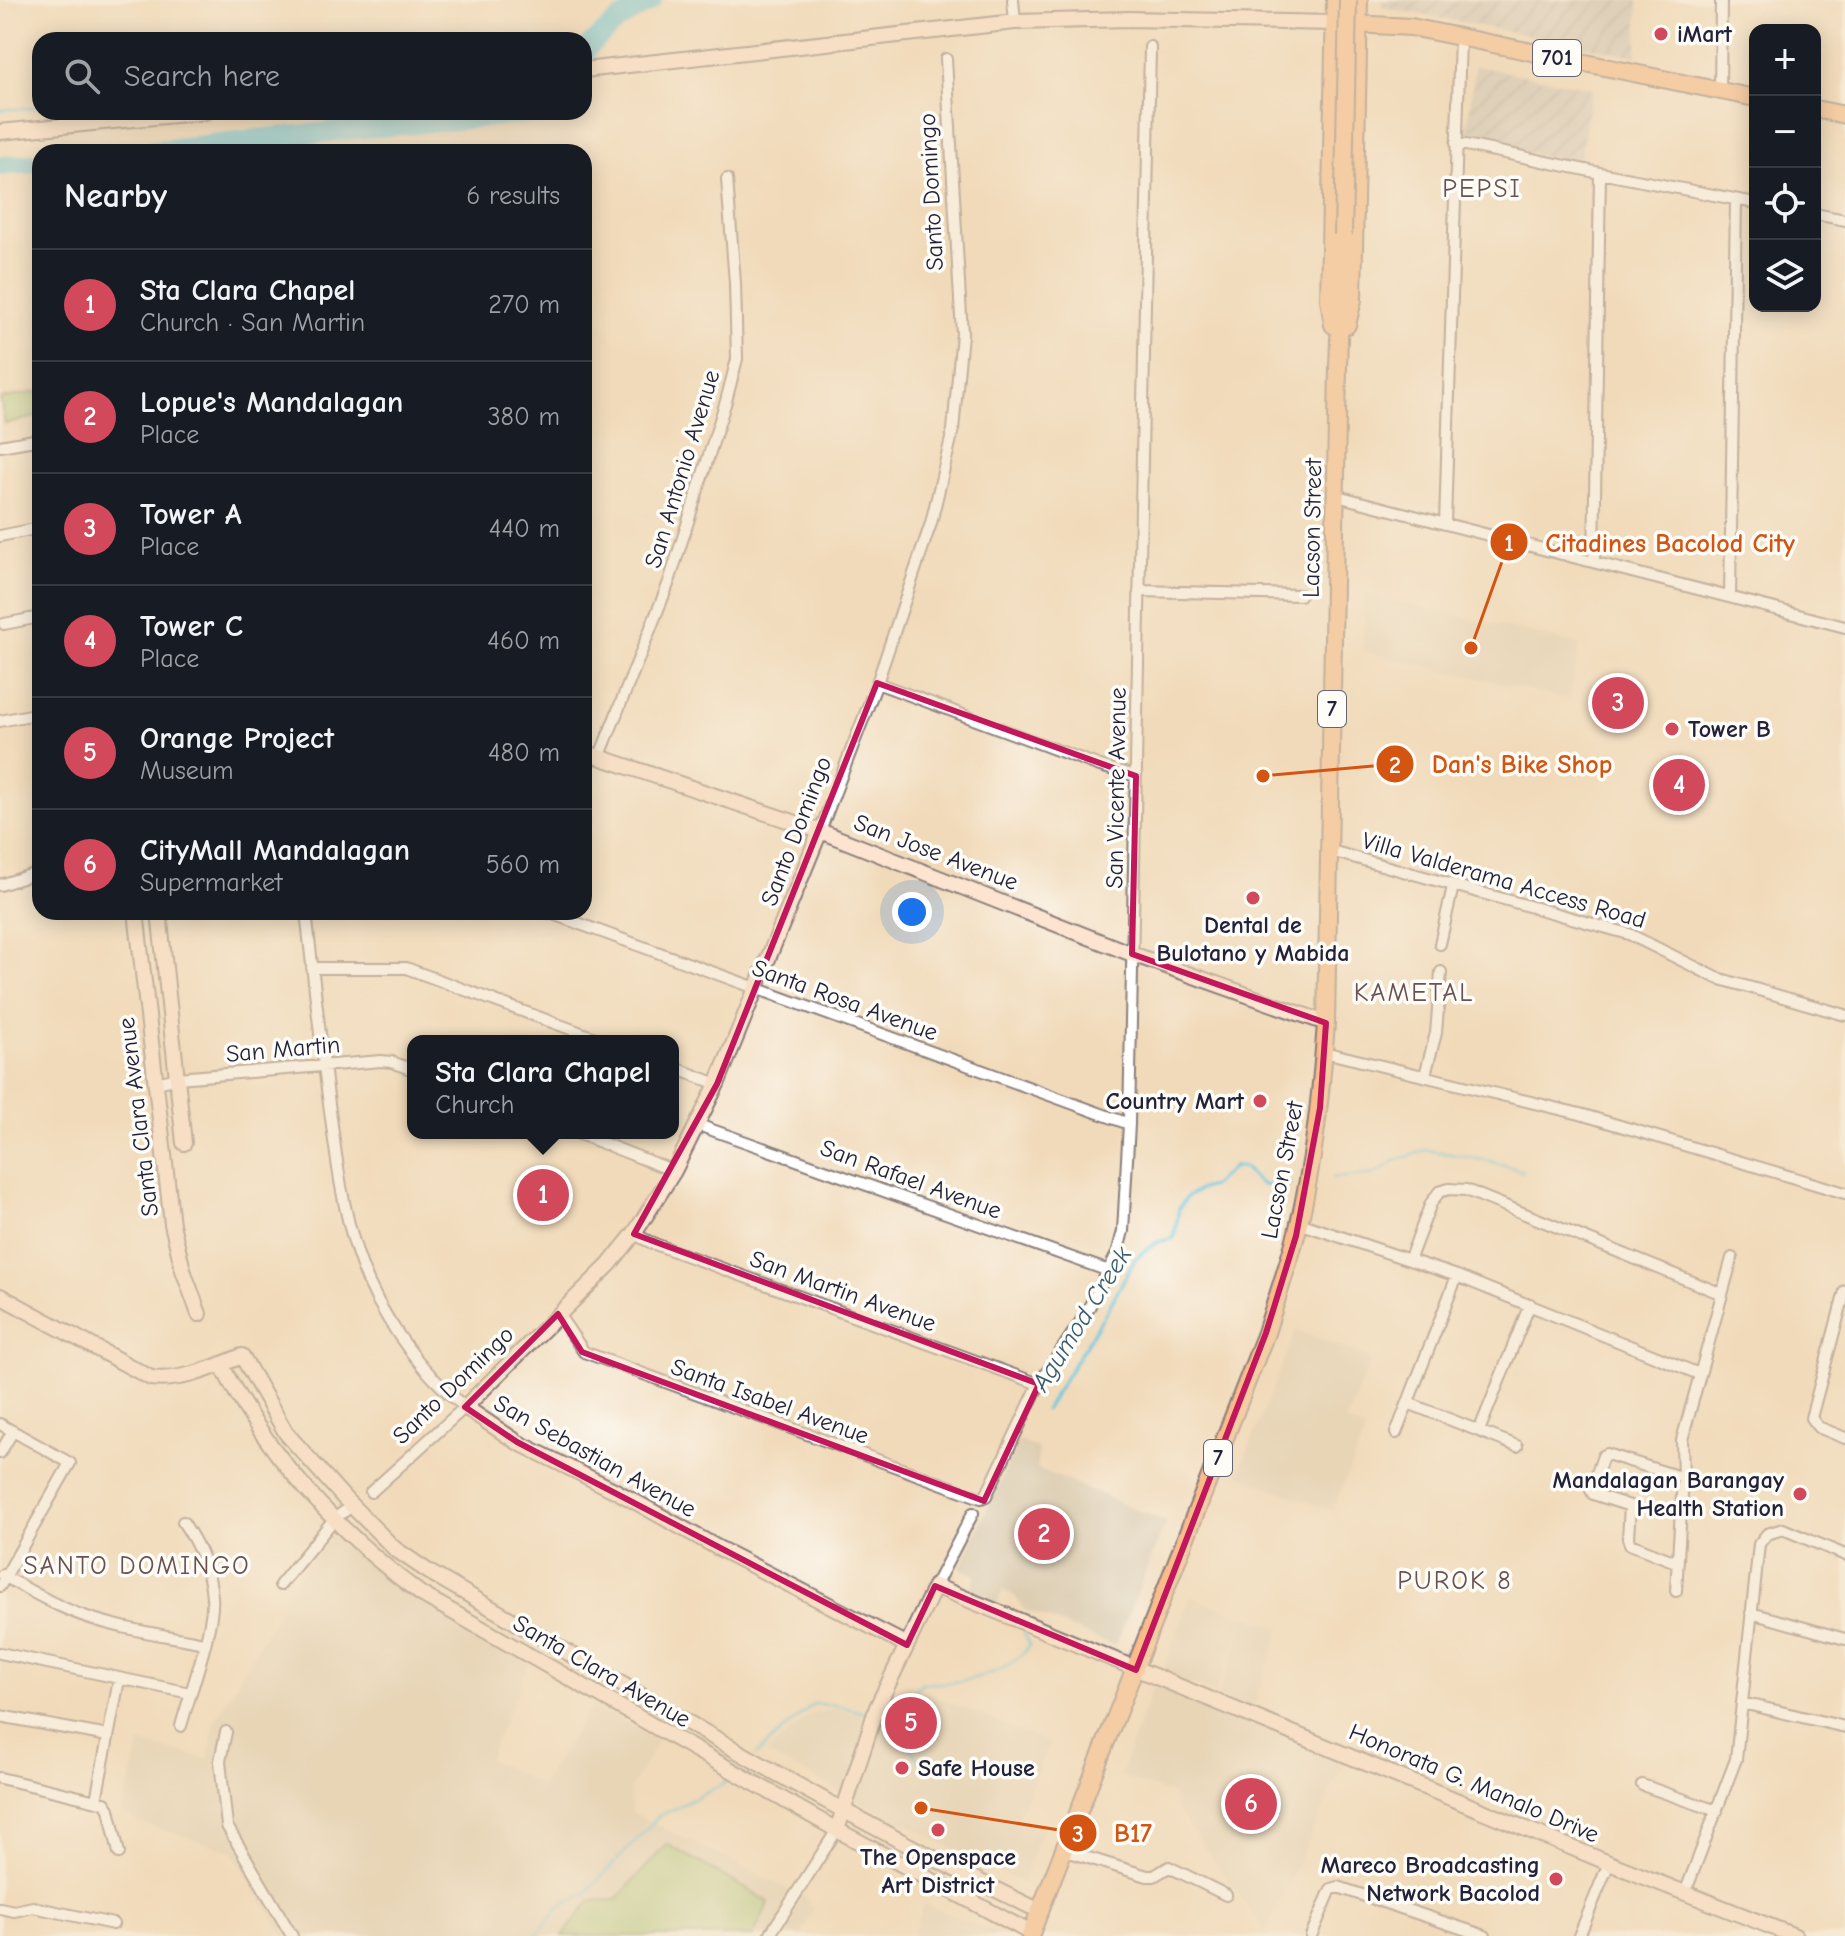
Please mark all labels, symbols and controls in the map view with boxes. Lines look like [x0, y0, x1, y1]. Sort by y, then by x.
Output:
place label: iMart [1677, 20, 1733, 48]
map controls [1749, 24, 1821, 312]
button: + [1749, 24, 1821, 96]
marker: iMart [1652, 25, 1670, 43]
search box [32, 32, 592, 120]
road number: 701 [1533, 40, 1581, 76]
icon: search [60, 54, 104, 98]
text: Search here [124, 59, 280, 94]
button: − [1749, 96, 1821, 168]
street label: Santo Domingo [913, 113, 949, 271]
button: locate [1749, 168, 1821, 240]
district label: PEPSI [1442, 174, 1522, 204]
text: Nearby [64, 176, 167, 216]
text: 6 results [466, 181, 560, 211]
button: layers [1749, 240, 1821, 312]
text: Sta Clara Chapel [140, 273, 355, 308]
text: 1 [85, 290, 95, 320]
text: 270 m [488, 290, 560, 320]
text: Church · San Martin [140, 308, 365, 338]
street label: San Antonio Avenue [639, 367, 725, 571]
text: Lopue's Mandalagan [140, 385, 403, 420]
text: 2 [84, 402, 96, 432]
text: 380 m [487, 402, 560, 432]
text: Place [140, 420, 199, 450]
street label: Lacson Street [1297, 457, 1327, 598]
text: Tower A [140, 497, 242, 532]
text: 3 [84, 514, 96, 544]
text: 440 m [489, 514, 560, 544]
callout: Citadines Bacolod City [1489, 517, 1811, 567]
text: 1 [1504, 529, 1514, 557]
text: Citadines Bacolod City [1545, 529, 1795, 559]
text: Place [140, 532, 199, 562]
text: Tower C [140, 609, 243, 644]
text: 4 [84, 626, 96, 656]
text: 460 m [487, 626, 560, 656]
text: Place [140, 644, 199, 674]
pin: 3 [1592, 673, 1644, 733]
street label: San Vicente Avenue [1100, 687, 1132, 889]
road number: 7 [1318, 691, 1346, 727]
place label: Tower B [1688, 715, 1771, 743]
marker: Tower B [1663, 720, 1681, 738]
text: Orange Project [140, 721, 334, 756]
text: 5 [83, 738, 97, 768]
text: 480 m [488, 738, 560, 768]
callout: Dan's Bike Shop [1375, 739, 1628, 789]
text: Dan's Bike Shop [1432, 750, 1612, 780]
text: 2 [1389, 751, 1401, 779]
street label: Santo Domingo [755, 752, 837, 910]
pin: 4 [1653, 755, 1705, 815]
text: Museum [140, 756, 234, 786]
street label: San Jose Avenue [850, 808, 1022, 896]
street label: Villa Valderama Access Road [1359, 826, 1649, 934]
text: CityMall Mandalagan [140, 833, 410, 868]
text: 6 [83, 850, 97, 880]
text: 560 m [486, 850, 560, 880]
text: Supermarket [140, 868, 283, 898]
marker: Dental de Bulotano y Mabida [1244, 889, 1262, 907]
your location [892, 892, 932, 932]
place label: Dental de Bulotano y Mabida [1157, 911, 1349, 967]
street label: Santa Rosa Avenue [748, 953, 942, 1047]
district label: KAMETAL [1354, 978, 1474, 1008]
street label: Santa Clara Avenue [112, 1016, 164, 1218]
street label: San Martin [225, 1030, 341, 1068]
popup [407, 1035, 679, 1139]
text: Sta Clara Chapel [435, 1055, 651, 1090]
place label: Country Mart [1106, 1087, 1245, 1115]
text: Church [435, 1090, 514, 1120]
marker: Country Mart [1251, 1092, 1269, 1110]
street label: Lacson Street [1255, 1098, 1309, 1241]
street label: San Rafael Avenue [817, 1133, 1005, 1225]
pin: 1 [517, 1165, 569, 1225]
water label: Agumod Creek [1025, 1241, 1138, 1398]
street label: San Martin Avenue [746, 1244, 940, 1338]
street label: Santo Domingo [387, 1320, 519, 1450]
street label: Santa Isabel Avenue [667, 1352, 873, 1450]
street label: San Sebastian Avenue [489, 1389, 701, 1523]
road number: 7 [1204, 1440, 1232, 1476]
place label: Mandalagan Barangay Health Station [1553, 1466, 1784, 1522]
marker: Mandalagan Barangay Health Station [1791, 1485, 1809, 1503]
pin: 2 [1018, 1504, 1070, 1564]
district label: SANTO DOMINGO [23, 1551, 251, 1581]
district label: PUROK 8 [1397, 1566, 1513, 1596]
street label: Santa Clara Avenue [508, 1609, 696, 1733]
pin: 5 [885, 1693, 937, 1753]
street label: Honorata G. Manalo Drive [1345, 1718, 1603, 1848]
place label: Safe House [918, 1754, 1035, 1782]
marker: Safe House [893, 1759, 911, 1777]
pin: 6 [1225, 1774, 1277, 1834]
callout: B17 [1058, 1808, 1167, 1858]
text: B17 [1114, 1819, 1152, 1849]
text: 3 [1072, 1820, 1084, 1848]
marker: The Openspace Art District [929, 1821, 947, 1839]
place label: The Openspace Art District [860, 1843, 1016, 1899]
place label: Mareco Broadcasting Network Bacolod [1321, 1851, 1540, 1907]
marker: Mareco Broadcasting Network Bacolod [1547, 1870, 1565, 1888]

